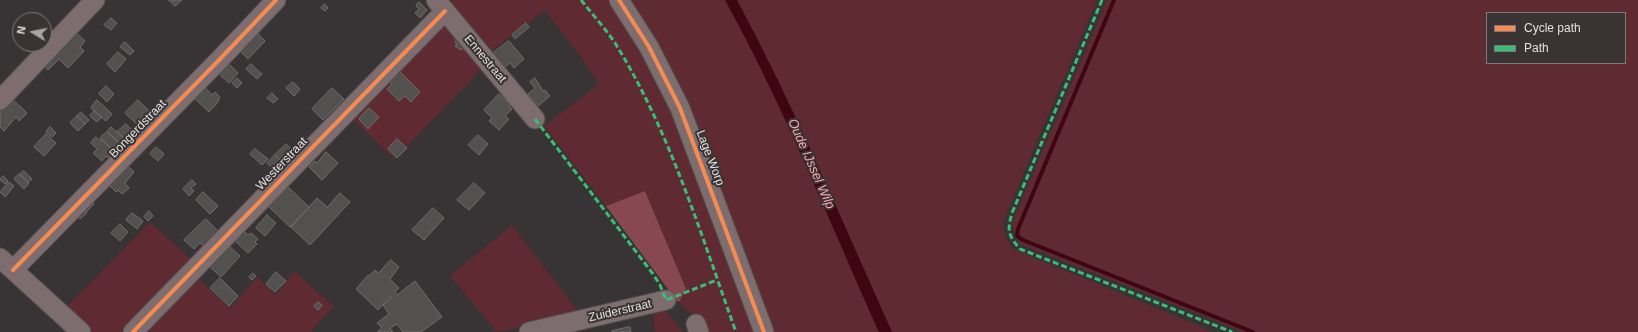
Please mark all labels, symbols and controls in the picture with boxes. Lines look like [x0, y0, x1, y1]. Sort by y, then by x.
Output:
north arrow [12, 12, 52, 52]
legend [1486, 12, 1626, 64]
text: Cycle path [1524, 21, 1581, 35]
text: N [15, 25, 28, 35]
street label: Ennestraat [461, 32, 509, 86]
text: Path [1524, 41, 1549, 55]
street label: Bongerdstraat [107, 97, 169, 161]
water label: Oude IJssel Wilp [784, 116, 838, 212]
street label: Lage Worp [693, 128, 727, 188]
street label: Westerstraat [253, 135, 311, 193]
street label: Zuiderstraat [587, 297, 653, 325]

